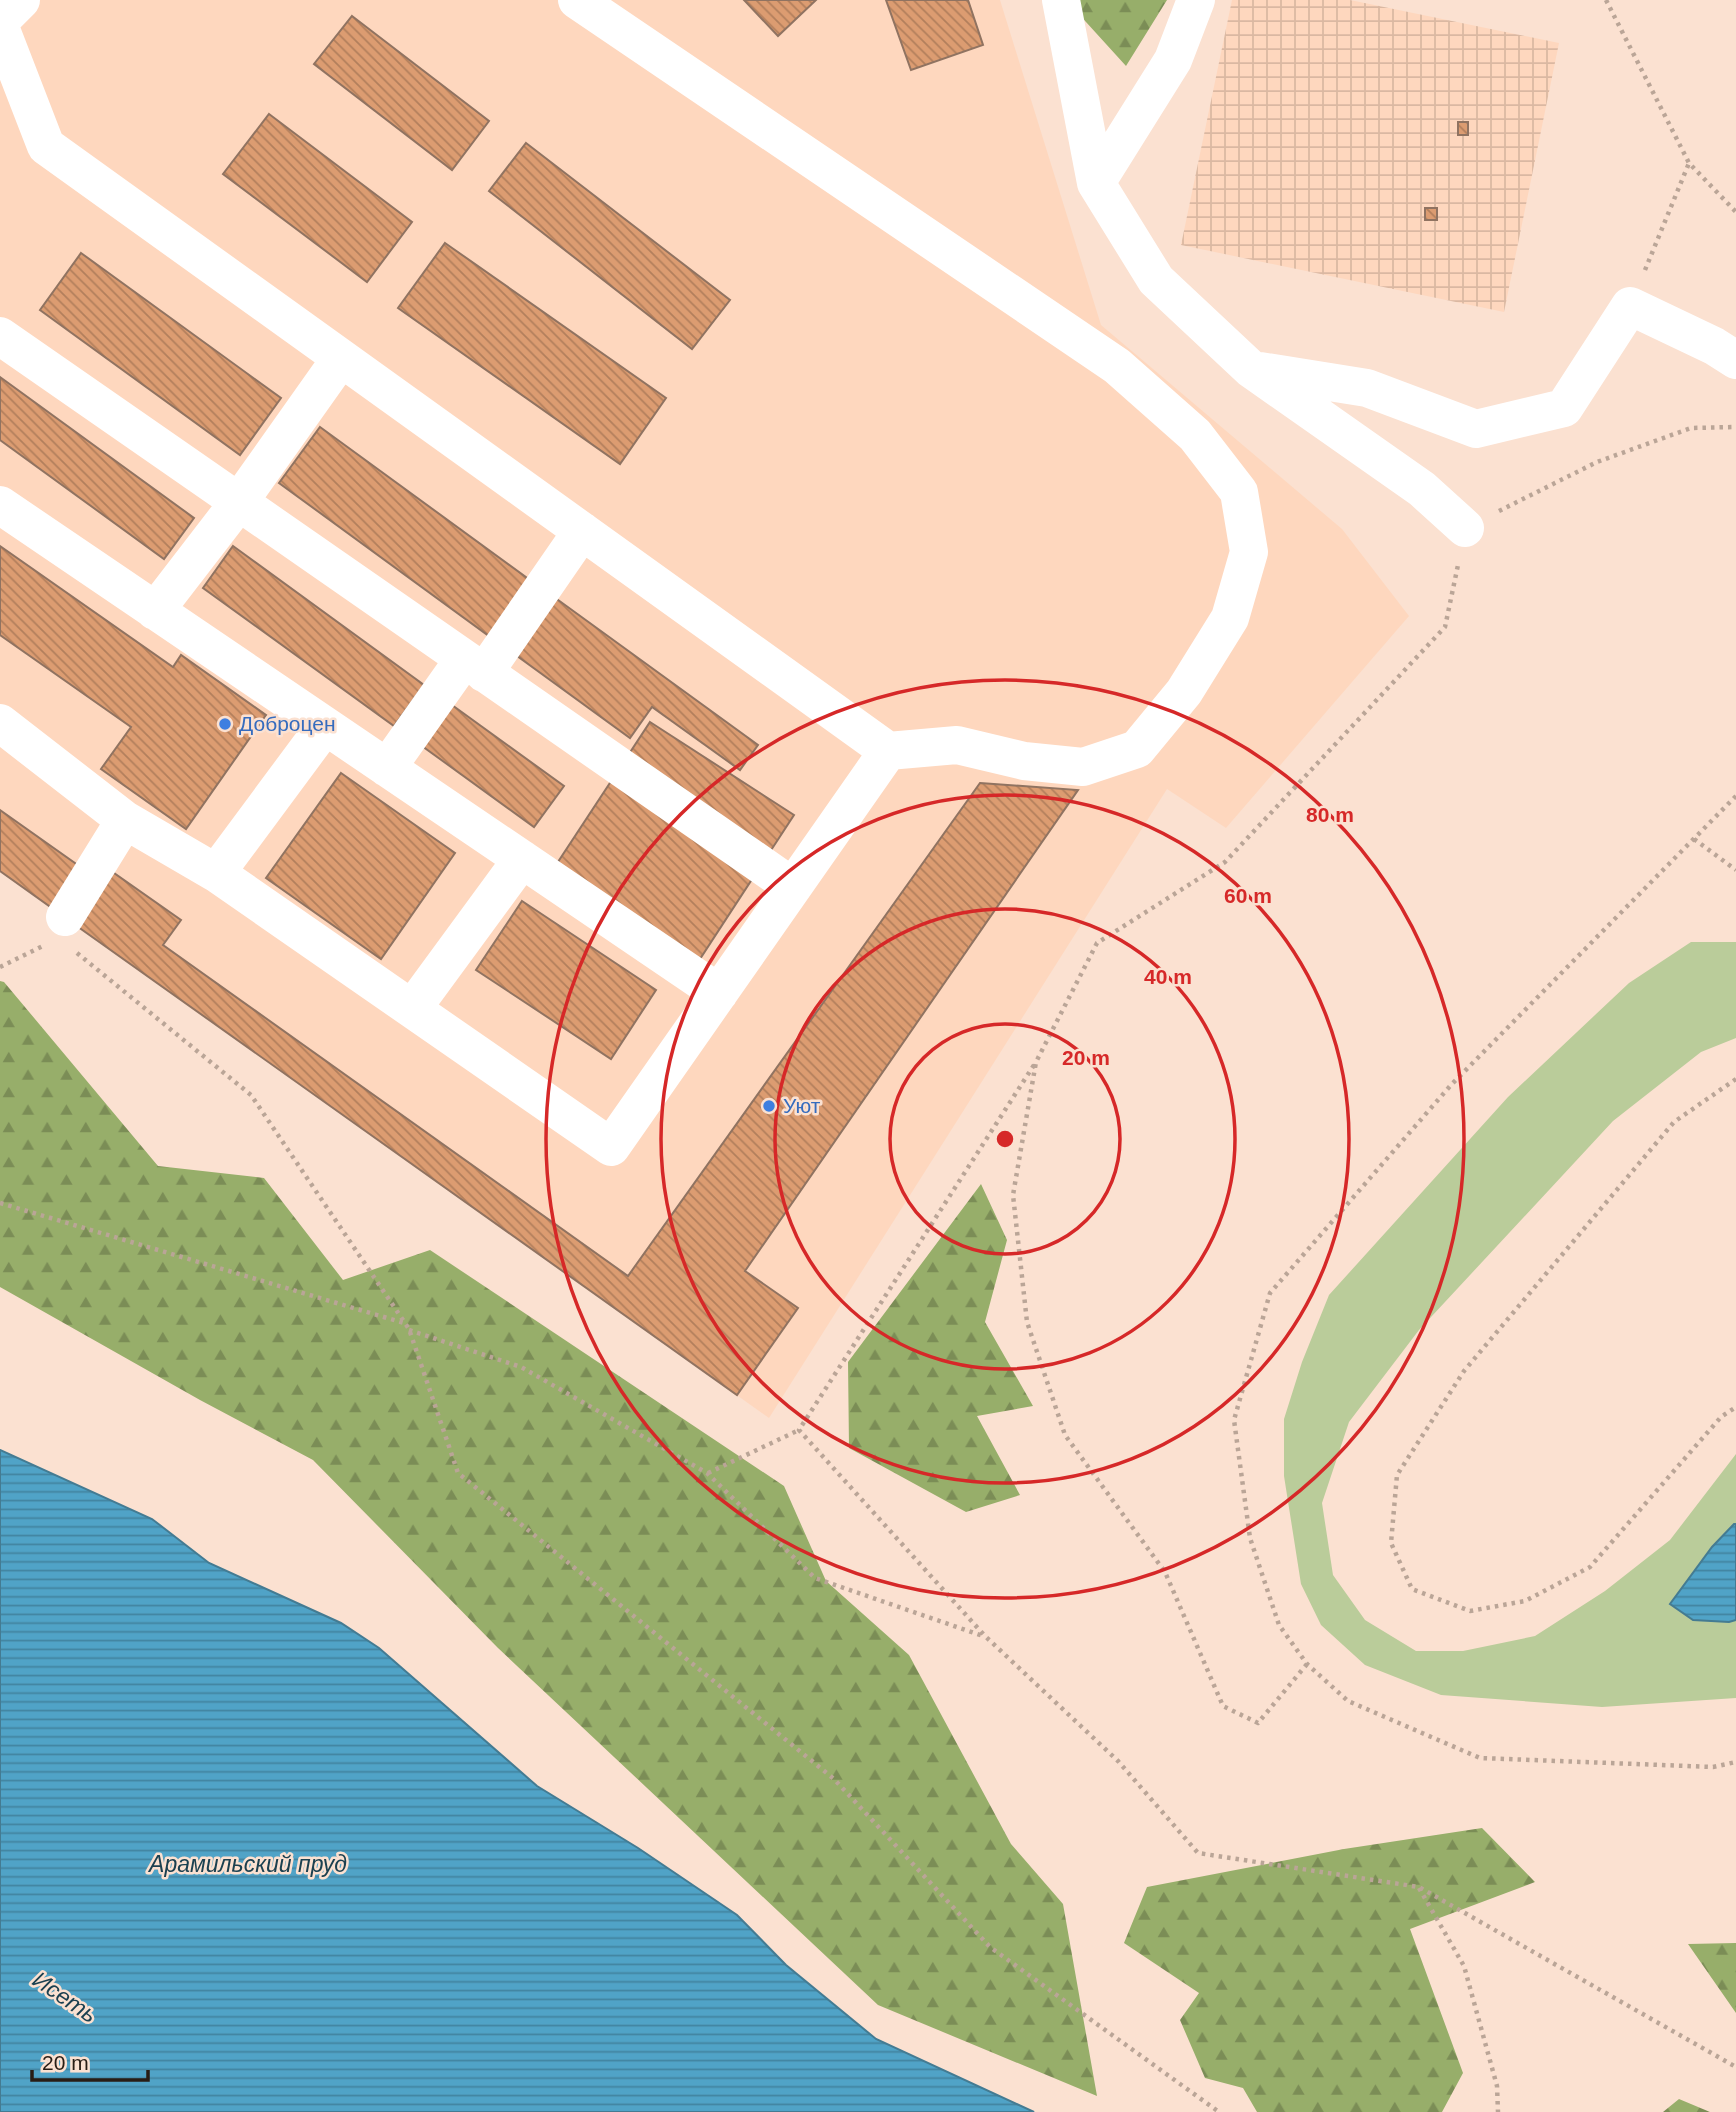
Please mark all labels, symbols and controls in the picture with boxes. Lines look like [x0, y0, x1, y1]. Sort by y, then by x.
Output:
place label: Доброцен [239, 712, 336, 735]
marker: Доброцен [217, 716, 233, 732]
text: 80 m [1306, 803, 1354, 826]
text: 60 m [1224, 884, 1272, 907]
text: 40 m [1144, 965, 1192, 988]
text: 20 m [1062, 1046, 1110, 1069]
place label: Уют [783, 1094, 821, 1117]
marker: Уют [761, 1098, 777, 1114]
centre of rings [993, 1127, 1017, 1151]
water label: Арамильский пруд [147, 1851, 347, 1877]
water label: Исеть [28, 1966, 102, 2028]
scale bar [32, 2038, 147, 2082]
text: 20 m [42, 2051, 89, 2074]

